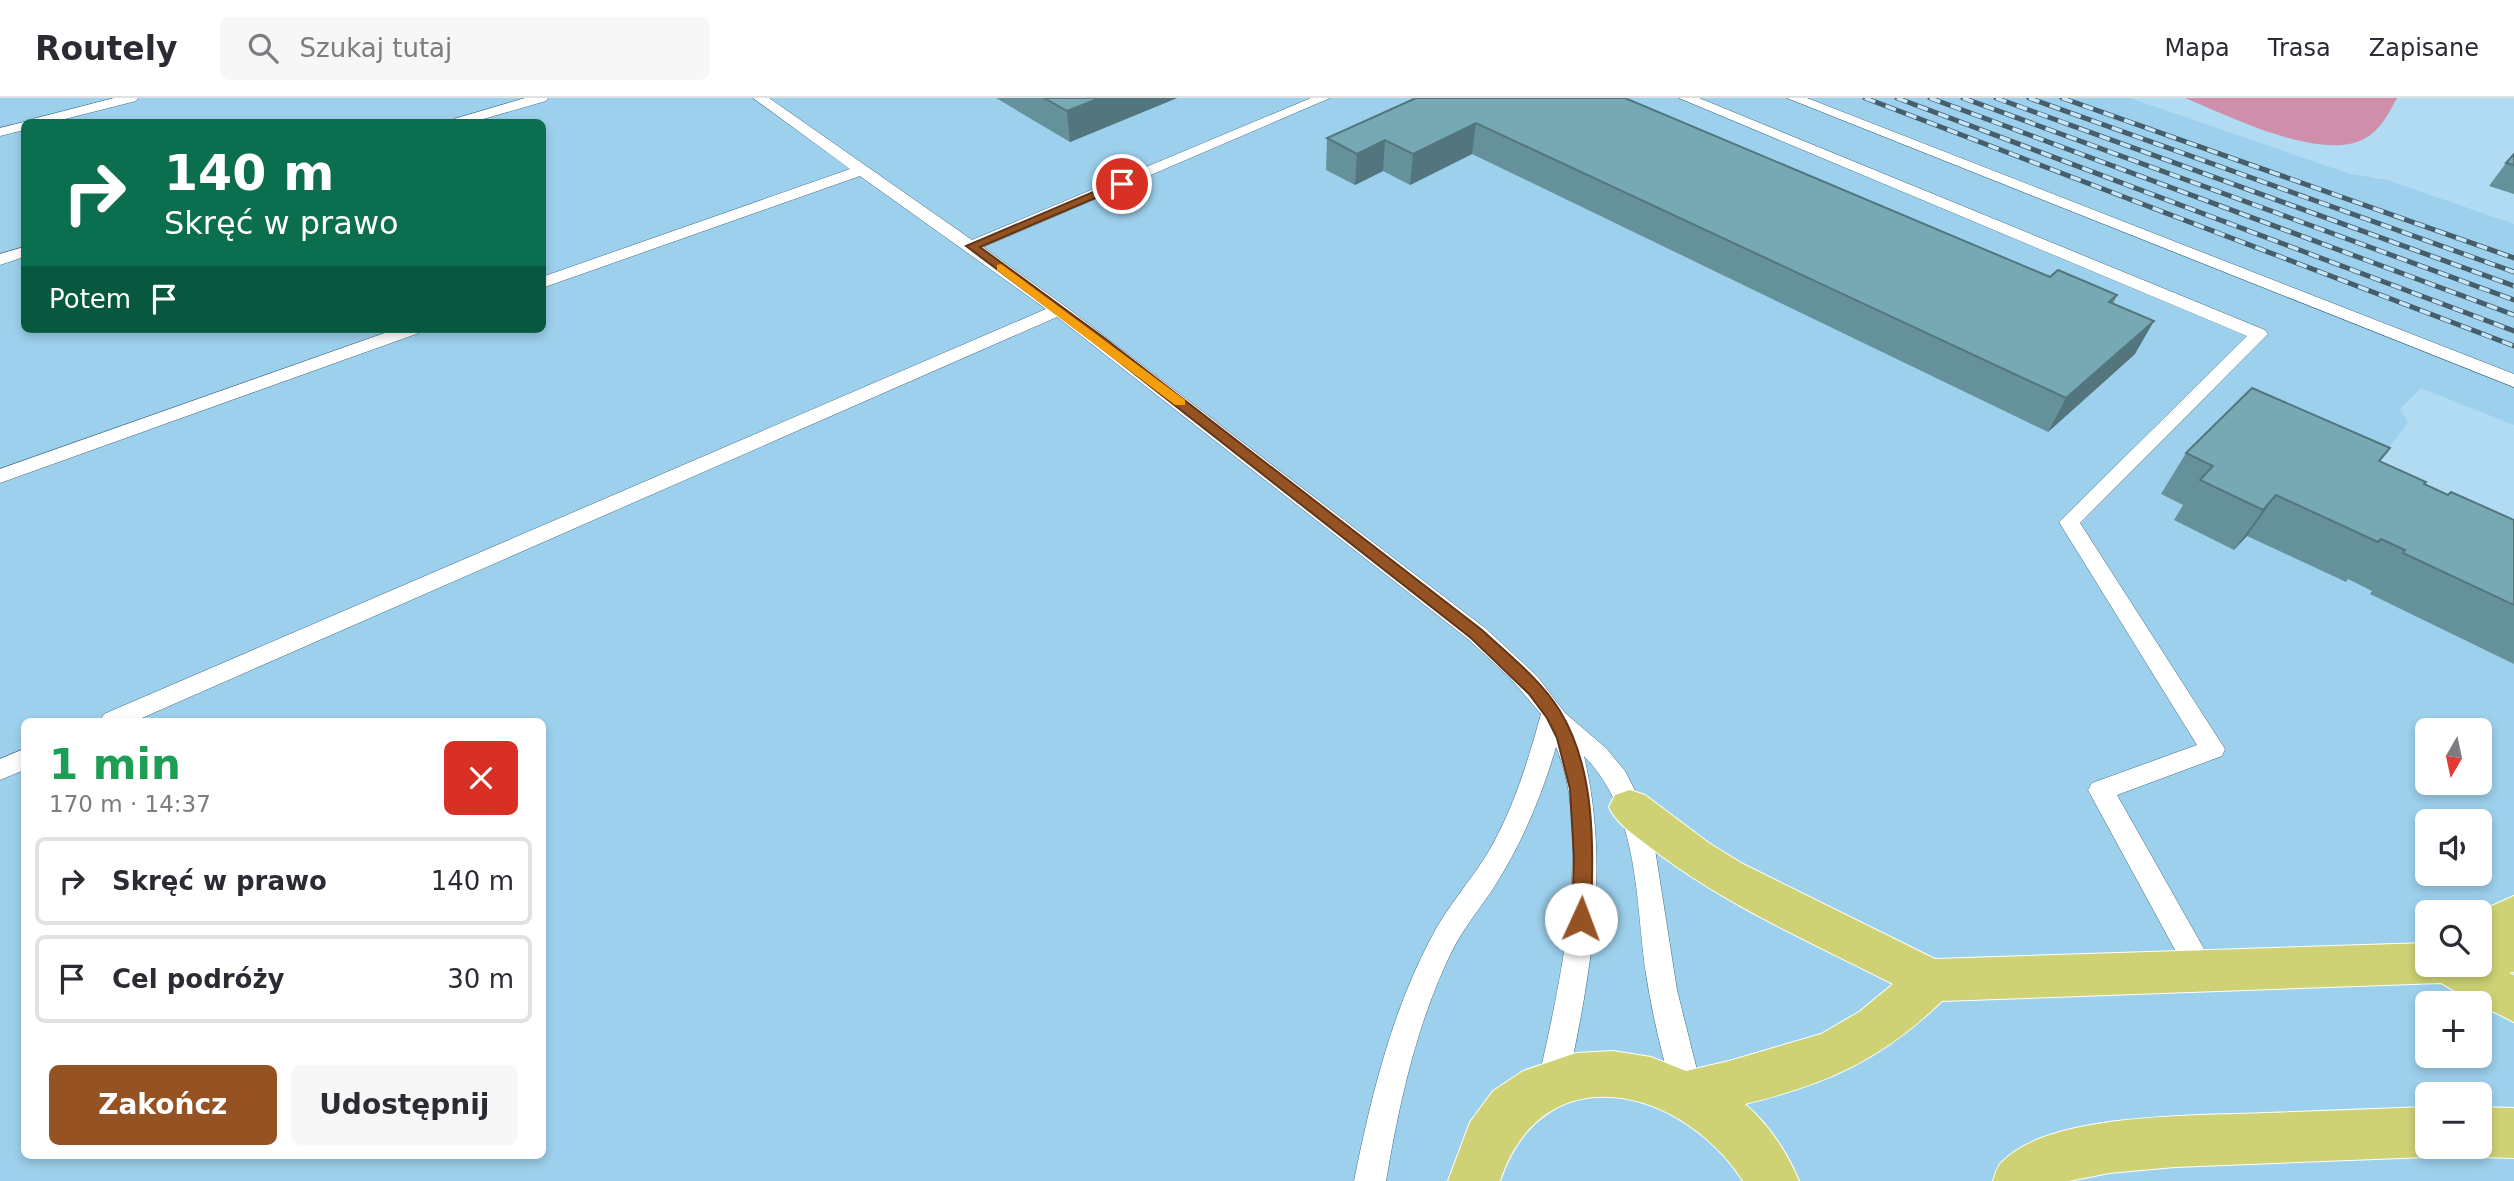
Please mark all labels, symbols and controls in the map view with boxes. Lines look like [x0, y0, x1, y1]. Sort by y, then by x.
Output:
search box [220, 17, 710, 80]
text: Routely [35, 29, 178, 68]
icon: search [244, 29, 282, 67]
text: Szukaj tutaj [300, 33, 452, 63]
text: Mapa [2164, 34, 2230, 62]
text: Trasa [2268, 34, 2331, 62]
text: Zapisane [2369, 34, 2479, 62]
text: 140 m [164, 145, 334, 202]
icon: right [49, 147, 140, 238]
pin [1092, 154, 1152, 214]
icon: arrive [1103, 165, 1141, 203]
text: Skręć w prawo [164, 204, 399, 242]
icon: arrive [145, 280, 183, 318]
text: Potem [49, 284, 131, 314]
north arrow [2415, 718, 2492, 794]
map controls [2415, 718, 2492, 1159]
text: 1 min [49, 740, 181, 789]
button: close [444, 741, 518, 815]
text: 170 m · 14:37 [49, 791, 211, 817]
button: sound [2415, 809, 2492, 886]
icon: right [53, 862, 91, 900]
text: Skręć w prawo [112, 866, 327, 896]
text: 140 m [431, 866, 514, 896]
position arrow [1544, 882, 1618, 956]
button: search [2415, 900, 2492, 977]
icon: arrive [53, 960, 91, 998]
text: Cel podróży [112, 964, 285, 994]
text: 30 m [447, 964, 514, 994]
button: + [2415, 991, 2492, 1068]
button: Zakończ [49, 1065, 277, 1145]
button: Udostępnij [291, 1065, 518, 1145]
button: − [2415, 1082, 2492, 1159]

